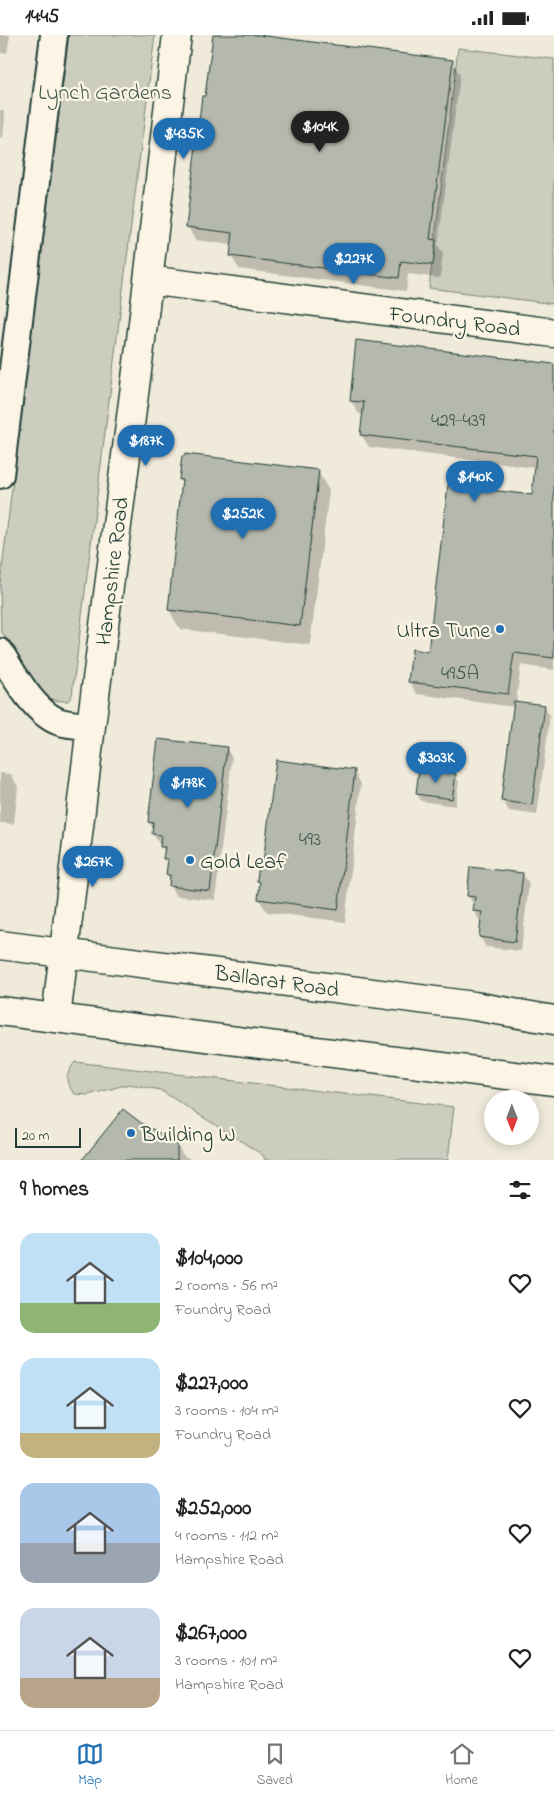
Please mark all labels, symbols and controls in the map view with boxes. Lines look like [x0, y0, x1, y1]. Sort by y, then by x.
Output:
text: 14:45 [25, 4, 59, 31]
park label: Lynch Gardens [38, 78, 172, 111]
pin: $104K [285, 111, 355, 153]
text: $104K [302, 115, 338, 139]
pin: $435K [149, 117, 219, 160]
text: $435K [164, 122, 204, 146]
pin: $227K [319, 243, 389, 285]
text: $227K [334, 247, 374, 271]
street label: Foundry Road [386, 299, 522, 348]
house number: 429-439 [431, 407, 485, 436]
pin: $187K [111, 425, 181, 467]
text: $187K [128, 429, 164, 453]
pin: $140K [440, 461, 510, 503]
text: $140K [457, 465, 493, 489]
street label: Hampshire Road [89, 495, 139, 647]
pin: $252K [208, 497, 278, 540]
text: $252K [222, 502, 264, 526]
place label: Ultra Tune [396, 616, 490, 648]
marker: Ultra Tune [494, 623, 506, 635]
house number: 495A [441, 660, 479, 689]
pin: $303K [401, 741, 471, 784]
text: $303K [417, 746, 455, 770]
pin: $178K [153, 767, 223, 809]
text: $178K [170, 771, 206, 795]
house number: 493 [299, 826, 321, 855]
pin: $267K [58, 845, 128, 888]
place label: Gold Leaf [200, 847, 287, 879]
text: $267K [73, 850, 113, 874]
marker: Gold Leaf [184, 854, 196, 866]
street label: Ballarat Road [211, 958, 341, 1008]
north arrow [484, 1090, 539, 1145]
map controls [484, 1090, 539, 1145]
place label: Building W [140, 1120, 236, 1153]
scale bar [15, 1125, 81, 1148]
text: 20 m [22, 1126, 49, 1147]
marker: Building W [125, 1127, 137, 1139]
text: 9 homes [20, 1175, 89, 1205]
icon: filters [506, 1176, 534, 1204]
text: $104,000 [175, 1244, 243, 1274]
icon: home [60, 1253, 120, 1313]
icon: heart [506, 1269, 534, 1297]
text: 2 rooms · 56 m² [175, 1274, 278, 1298]
text: Foundry Road [175, 1298, 271, 1322]
text: $227,000 [175, 1369, 248, 1399]
icon: home [60, 1378, 120, 1438]
icon: heart [506, 1394, 534, 1422]
text: 3 rooms · 104 m² [175, 1399, 279, 1423]
text: Foundry Road [175, 1423, 271, 1447]
text: $252,000 [175, 1494, 251, 1524]
icon: home [60, 1503, 120, 1563]
icon: heart [506, 1519, 534, 1547]
text: 4 rooms · 112 m² [175, 1524, 278, 1548]
text: Hampshire Road [175, 1548, 284, 1572]
text: $267,000 [175, 1619, 247, 1649]
icon: home [60, 1628, 120, 1688]
icon: heart [506, 1644, 534, 1672]
text: 3 rooms · 101 m² [175, 1649, 277, 1673]
text: Hampshire Road [175, 1673, 284, 1697]
tab: Map [76, 1740, 104, 1791]
tab: Saved [256, 1740, 293, 1791]
tab: Home [445, 1740, 478, 1791]

